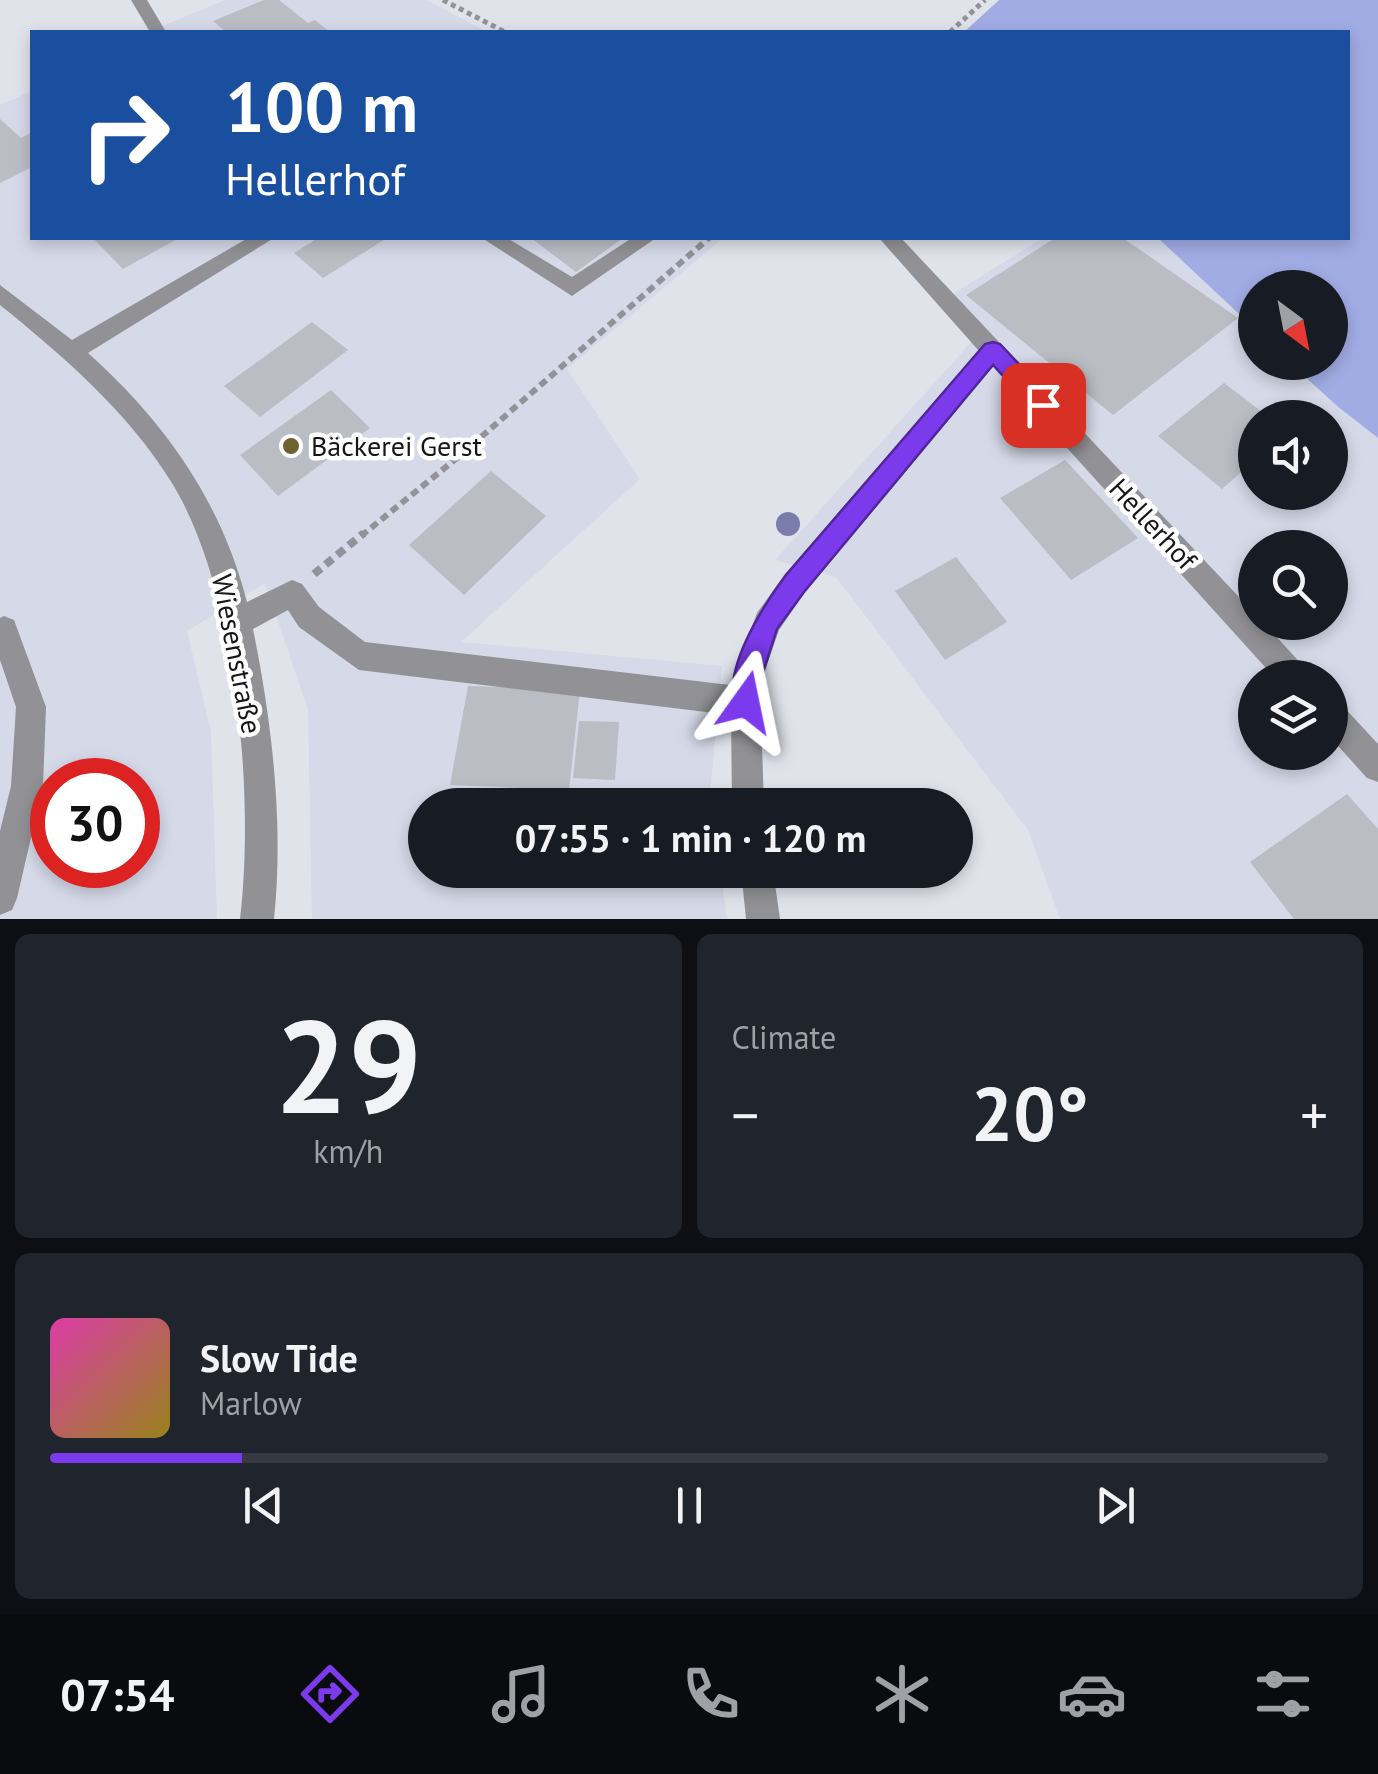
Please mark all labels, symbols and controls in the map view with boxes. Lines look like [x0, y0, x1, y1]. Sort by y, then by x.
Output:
text: 100 m [225, 61, 418, 151]
icon: right [60, 70, 190, 200]
text: Hellerhof [225, 149, 405, 207]
north arrow [1238, 270, 1348, 380]
map controls [1238, 270, 1348, 770]
pin [1001, 363, 1086, 448]
icon: arrive [1016, 378, 1071, 433]
button: sound [1238, 400, 1348, 510]
place label: Bäckerei Gerst [311, 427, 483, 464]
marker: Bäckerei Gerst [280, 435, 302, 457]
street label: Hellerhof [1102, 470, 1206, 578]
button: search [1238, 530, 1348, 640]
street label: Wiesenstraße [204, 571, 271, 737]
position arrow [694, 650, 798, 754]
button: layers [1238, 660, 1348, 770]
speed limit sign: 30 [30, 758, 160, 888]
text: 07:55 · 1 min · 120 m [515, 813, 866, 862]
text: 29 [275, 981, 422, 1149]
text: Climate [732, 1016, 836, 1058]
text: 20° [971, 1065, 1089, 1162]
text: − [732, 1079, 759, 1150]
text: + [1300, 1079, 1328, 1150]
text: km/h [313, 1130, 383, 1172]
text: Slow Tide [200, 1333, 358, 1382]
text: Marlow [200, 1382, 302, 1424]
icon: previous [236, 1478, 291, 1533]
icon: pause [662, 1478, 717, 1533]
icon: next [1088, 1478, 1143, 1533]
icon: directions [295, 1659, 365, 1729]
icon: music [486, 1659, 556, 1729]
icon: phone [676, 1659, 746, 1729]
icon: climate [867, 1659, 937, 1729]
icon: car [1057, 1659, 1127, 1729]
icon: filters [1248, 1659, 1318, 1729]
text: 07:54 [60, 1665, 174, 1723]

